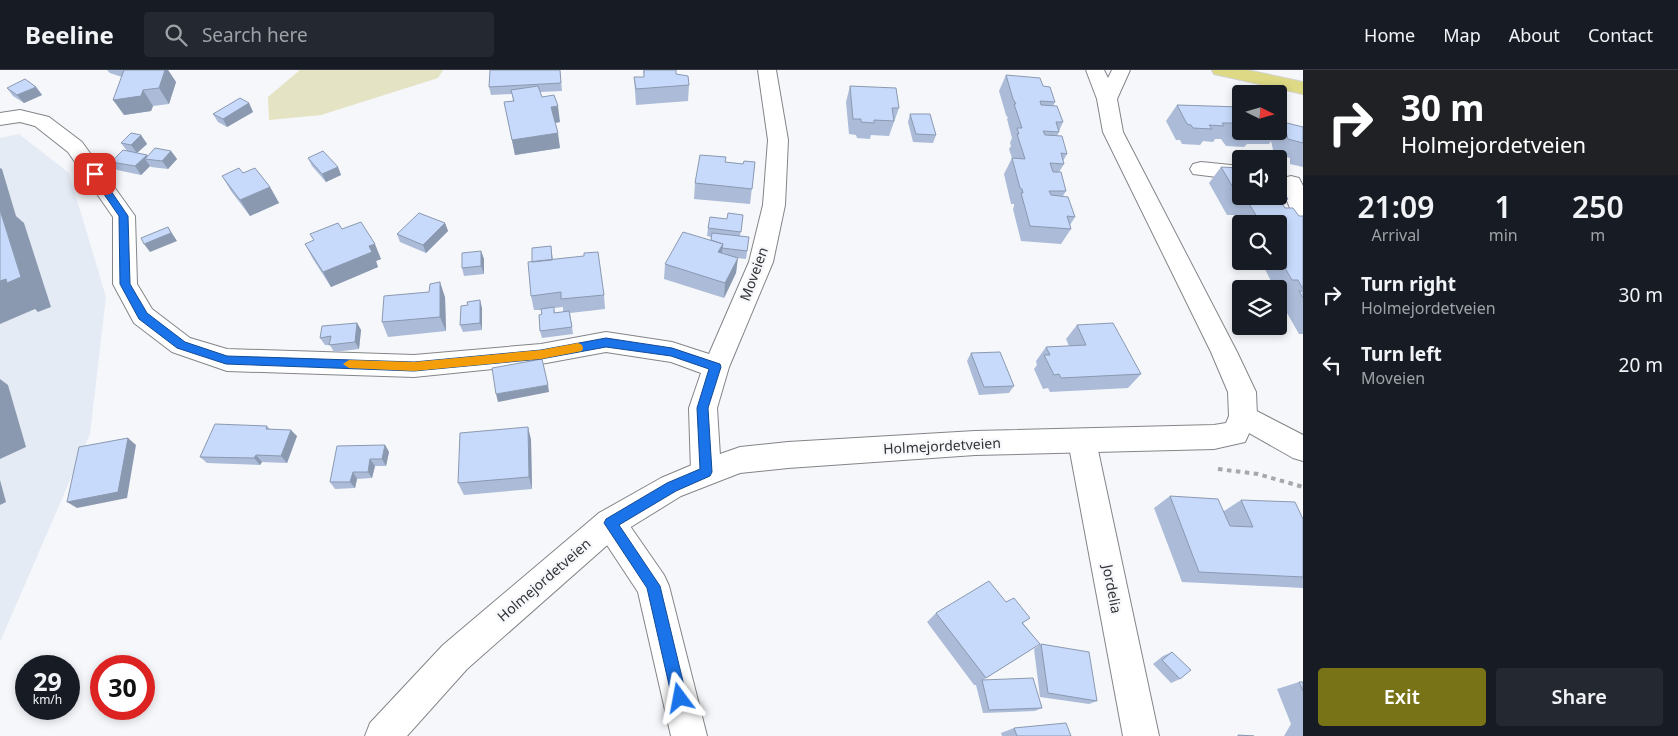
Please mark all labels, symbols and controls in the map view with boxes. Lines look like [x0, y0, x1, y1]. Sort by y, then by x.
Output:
search box [144, 12, 494, 57]
text: Beeline [25, 18, 114, 51]
icon: search [162, 21, 190, 49]
text: Search here [202, 22, 308, 48]
text: Home [1364, 23, 1415, 47]
text: Map [1443, 23, 1481, 47]
text: About [1509, 23, 1560, 47]
text: Contact [1588, 23, 1653, 47]
text: 30 m [1401, 84, 1484, 131]
north arrow [1232, 85, 1288, 140]
map controls [1232, 85, 1287, 335]
icon: right [1318, 90, 1383, 155]
text: Holmejordetveien [1401, 129, 1586, 159]
button: sound [1232, 150, 1287, 205]
pin [74, 153, 116, 195]
icon: arrive [81, 160, 109, 188]
text: 21:09 [1357, 186, 1434, 227]
text: 1 [1495, 186, 1512, 227]
text: 250 [1572, 186, 1624, 227]
button: search [1232, 215, 1287, 270]
text: Arrival [1371, 224, 1420, 246]
text: min [1489, 224, 1518, 246]
text: m [1590, 224, 1605, 246]
street label: Moveien [735, 244, 772, 303]
text: Turn right [1361, 271, 1456, 297]
button: layers [1232, 280, 1287, 335]
icon: right [1318, 281, 1346, 309]
text: 30 m [1619, 282, 1663, 308]
text: Holmejordetveien [1361, 297, 1496, 319]
text: Turn left [1361, 341, 1442, 367]
icon: left [1318, 351, 1346, 379]
text: 20 m [1619, 352, 1663, 378]
text: Moveien [1361, 367, 1425, 389]
street label: Holmejordetveien [883, 433, 1001, 458]
street label: Holmejordetveien [493, 534, 594, 625]
street label: Jordelia [1098, 561, 1127, 615]
speed limit sign: 30 [90, 655, 155, 720]
text: 29 [33, 664, 62, 698]
button: Exit [1318, 668, 1486, 726]
button: Share [1496, 668, 1663, 726]
position arrow [653, 671, 705, 723]
text: km/h [33, 691, 62, 708]

